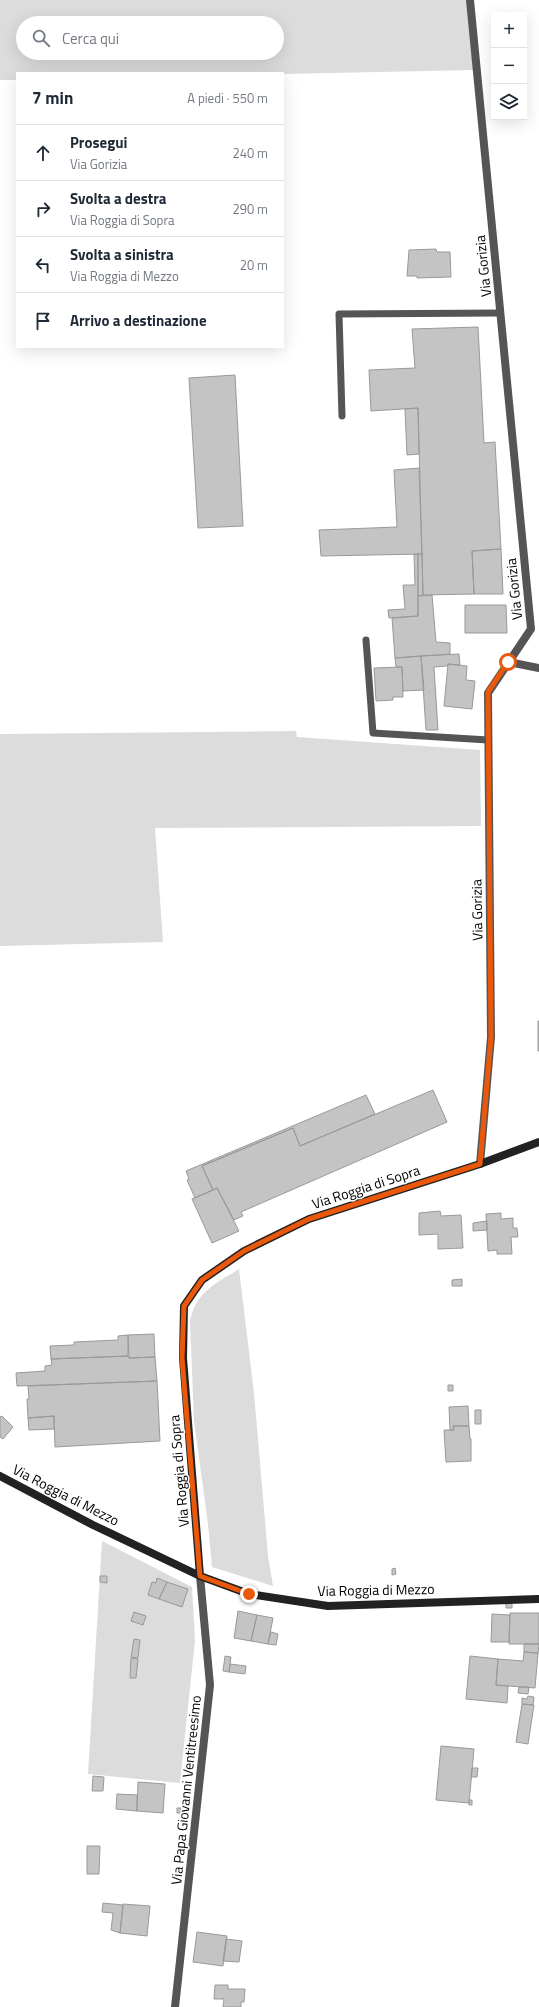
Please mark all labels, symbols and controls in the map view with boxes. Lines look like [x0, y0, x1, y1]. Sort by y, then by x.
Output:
map controls [491, 12, 527, 120]
button: + [491, 12, 527, 48]
search box [16, 16, 284, 60]
icon: search [30, 27, 52, 49]
text: Cerca qui [62, 27, 119, 50]
button: − [491, 48, 527, 84]
button: layers [491, 84, 527, 120]
text: 7 min [32, 85, 73, 111]
text: A piedi · 550 m [187, 88, 268, 108]
text: Prosegui [70, 131, 127, 154]
icon: ahead [32, 142, 54, 164]
text: 240 m [232, 143, 268, 163]
text: Via Gorizia [70, 154, 127, 174]
text: Svolta a destra [70, 187, 167, 210]
icon: right [32, 198, 54, 220]
text: 290 m [232, 199, 268, 219]
text: Via Roggia di Sopra [70, 210, 174, 230]
street label: Via Gorizia [469, 234, 496, 298]
text: Svolta a sinistra [70, 243, 174, 266]
icon: left [32, 254, 54, 276]
text: 20 m [240, 255, 268, 275]
text: Via Roggia di Mezzo [70, 266, 179, 286]
text: Arrivo a destinazione [70, 309, 207, 332]
icon: arrive [32, 310, 54, 332]
street label: Via Gorizia [500, 557, 527, 621]
route start [499, 653, 517, 671]
street label: Via Gorizia [465, 879, 488, 941]
street label: Via Roggia di Sopra [309, 1159, 423, 1214]
street label: Via Roggia di Sopra [163, 1414, 194, 1528]
street label: Via Roggia di Mezzo [9, 1459, 123, 1531]
street label: Via Roggia di Mezzo [317, 1578, 435, 1601]
route end [240, 1585, 258, 1603]
street label: Via Papa Giovanni Ventitreesimo [165, 1694, 206, 1886]

